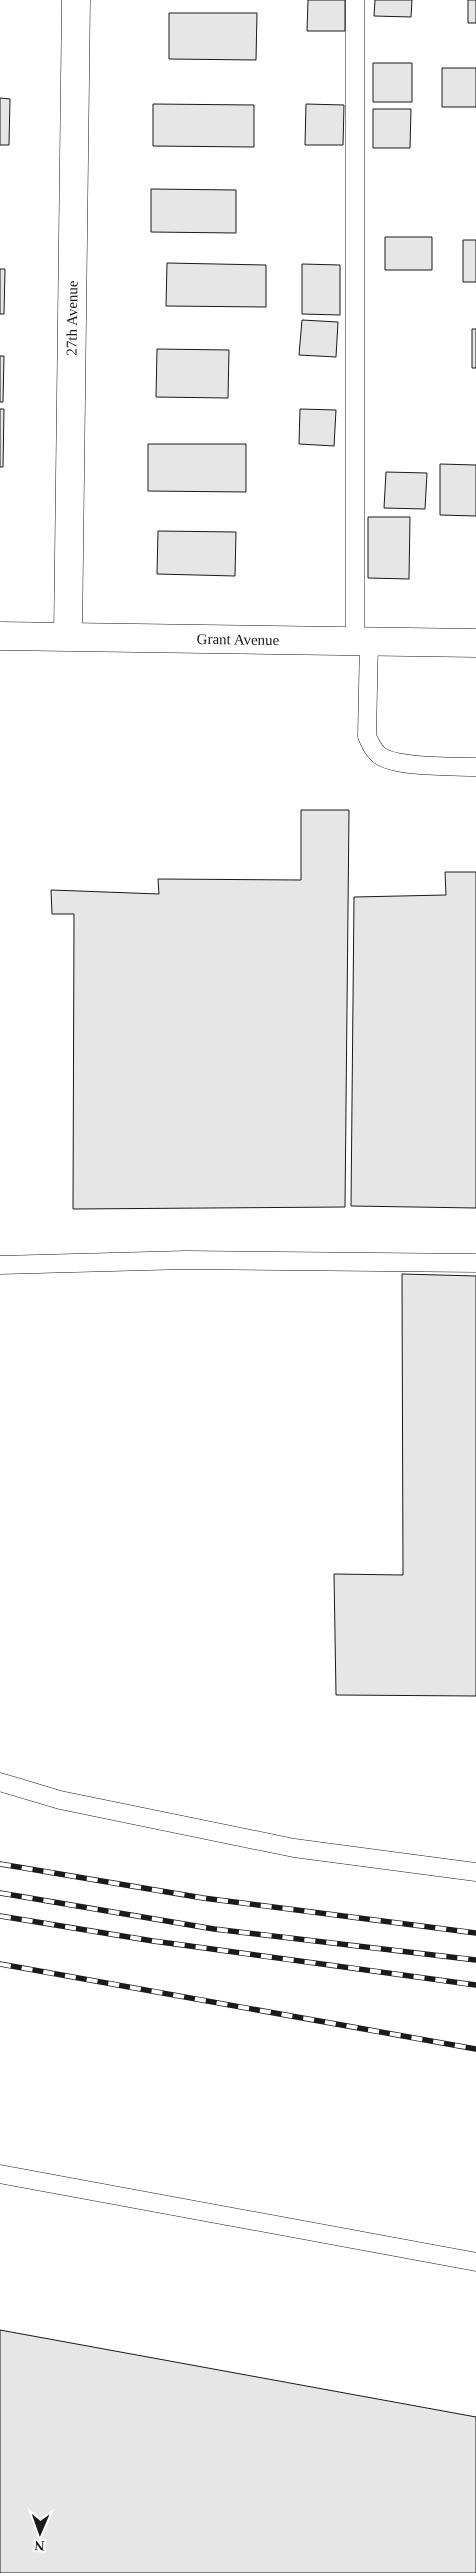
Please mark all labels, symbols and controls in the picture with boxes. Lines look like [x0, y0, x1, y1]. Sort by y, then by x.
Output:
street label: 27th Avenue [64, 280, 80, 356]
street label: Grant Avenue [197, 631, 280, 648]
north arrow [15, 2508, 65, 2558]
text: N [34, 2538, 45, 2553]

